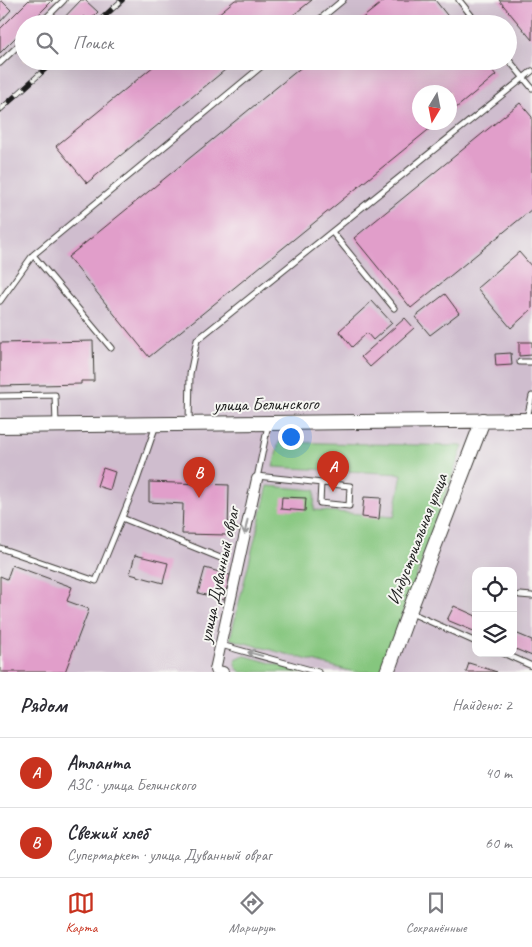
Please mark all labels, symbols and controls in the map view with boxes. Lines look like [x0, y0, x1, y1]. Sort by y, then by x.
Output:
search box [15, 15, 517, 70]
icon: search [33, 29, 61, 57]
text: Поиск [73, 31, 113, 55]
north arrow [412, 85, 457, 130]
street label: улица Белинского [212, 392, 321, 416]
your location [278, 424, 304, 450]
pin: A [317, 451, 349, 492]
pin: B [183, 457, 215, 498]
street label: Индустриальная улица [382, 469, 453, 608]
street label: улица Дуванный овраг [194, 503, 245, 645]
one-way arrow [241, 518, 250, 534]
map controls [472, 567, 517, 657]
button: locate [472, 567, 517, 612]
button: layers [472, 612, 517, 657]
one-way arrow [247, 649, 263, 659]
text: Рядом [20, 692, 67, 718]
text: Найдено: 2 [452, 695, 512, 715]
text: Атланта [67, 751, 130, 775]
text: A [32, 763, 40, 783]
text: 40 m [485, 763, 512, 783]
text: АЗС · улица Белинского [67, 775, 196, 795]
text: Свежий хлеб [67, 821, 148, 845]
text: B [32, 833, 40, 853]
text: 60 m [485, 833, 512, 853]
text: Супермаркет · улица Дуванный овраг [67, 845, 271, 865]
tab: Карта [65, 889, 98, 936]
tab: Маршрут [228, 889, 275, 936]
tab: Сохранённые [406, 889, 466, 936]

